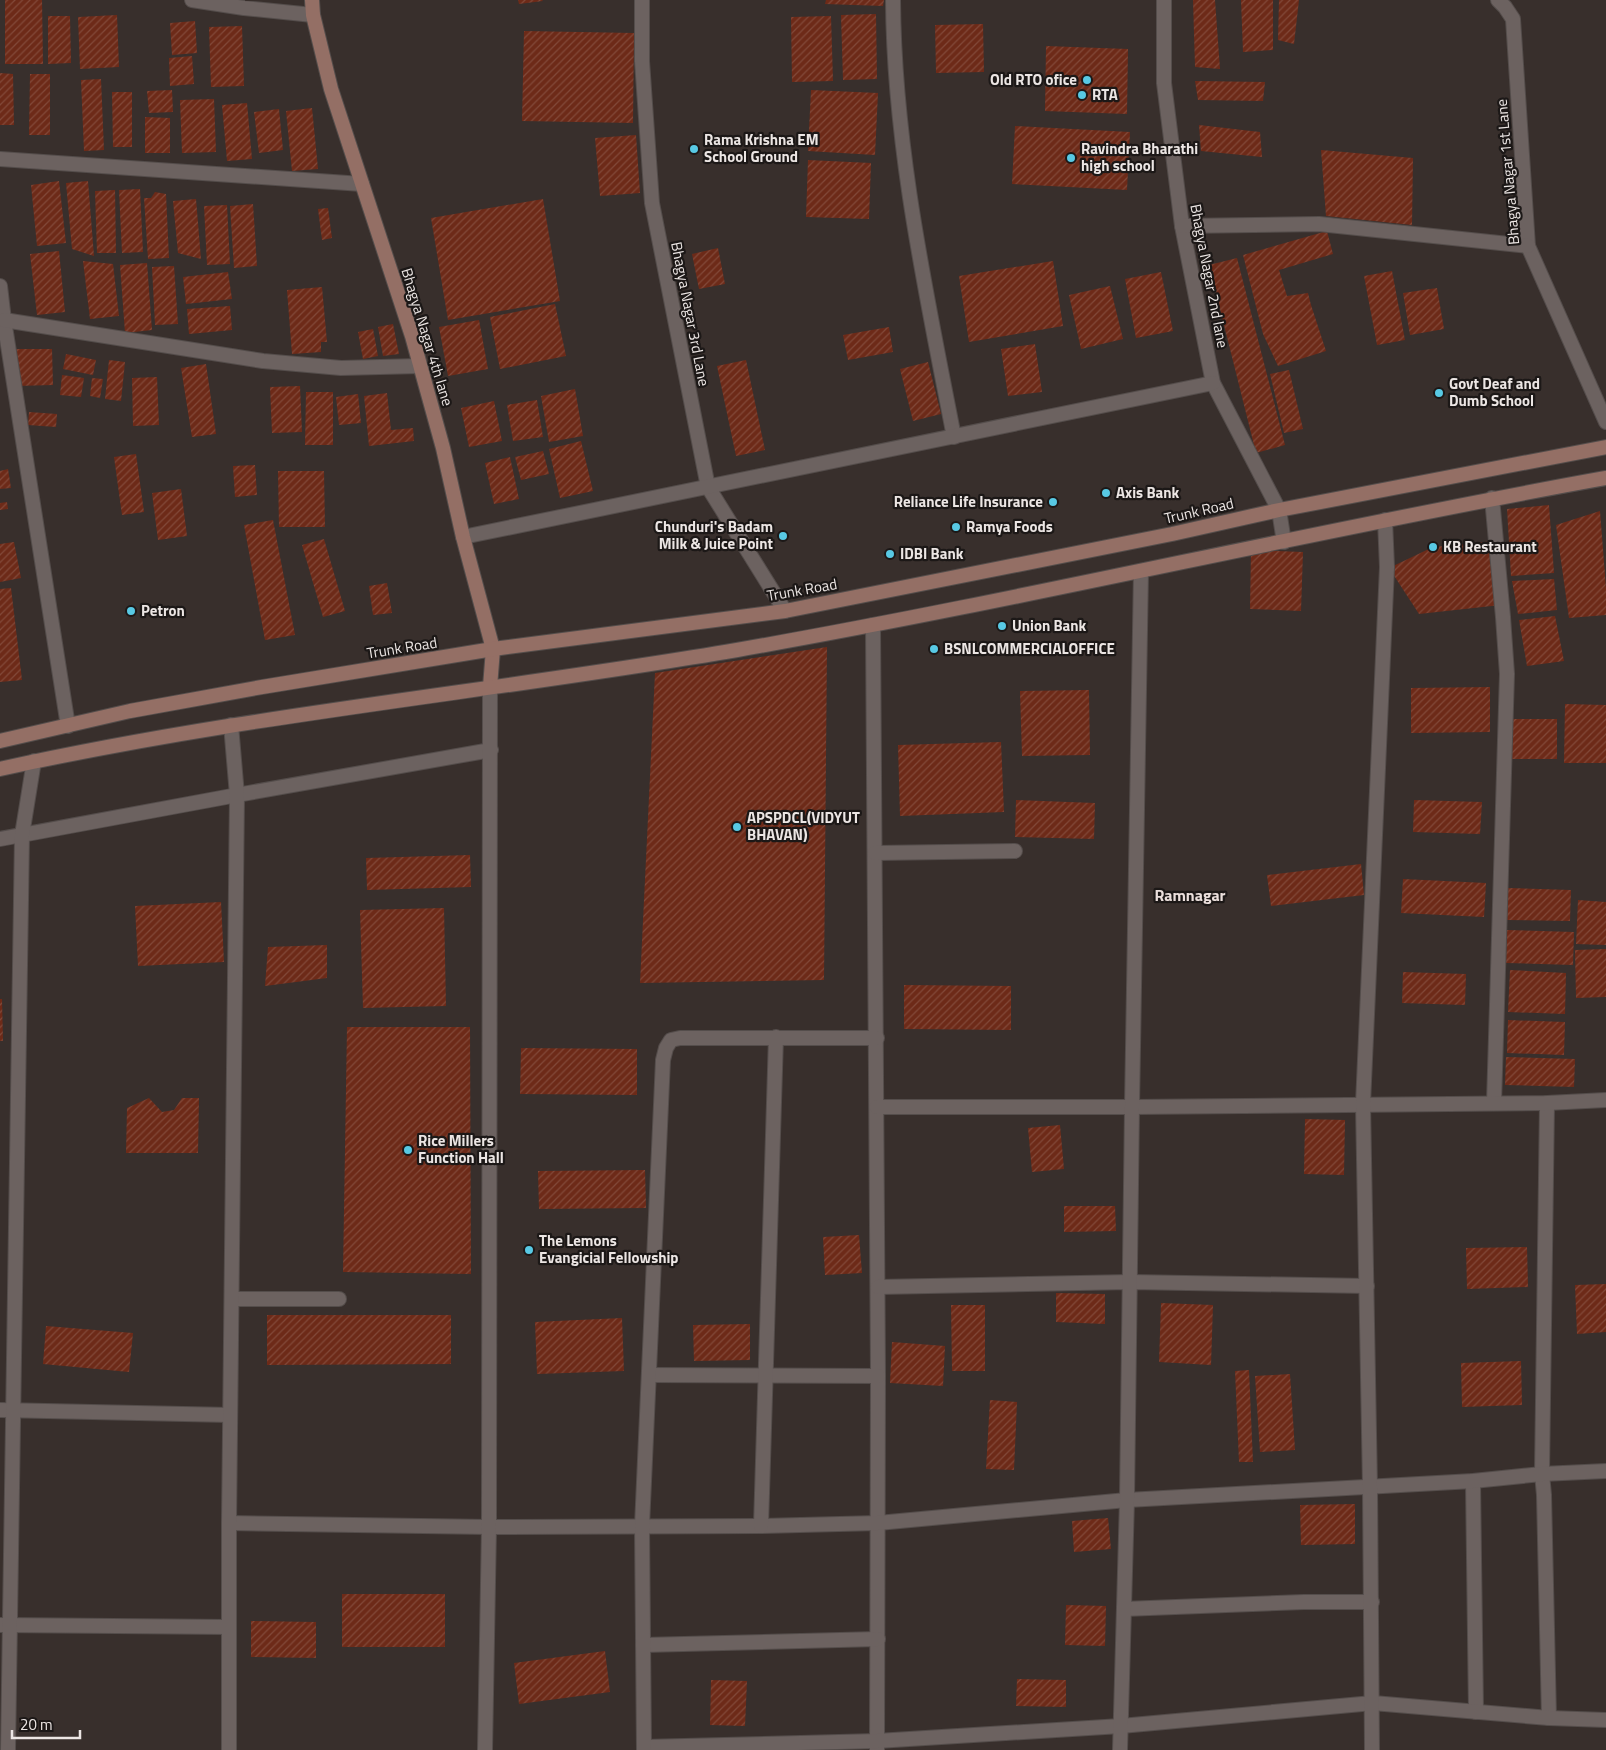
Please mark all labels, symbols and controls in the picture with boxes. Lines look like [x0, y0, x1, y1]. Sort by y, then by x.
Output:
place label: Old RTO ofice [990, 68, 1077, 91]
marker: Old RTO ofice [1081, 74, 1093, 86]
place label: RTA [1092, 83, 1118, 106]
marker: RTA [1076, 89, 1088, 101]
street label: Bhagya Nagar 1st Lane [1490, 98, 1525, 246]
place label: Rama Krishna EM School Ground [704, 128, 819, 168]
place label: Ravindra Bharathi high school [1081, 137, 1198, 177]
marker: Rama Krishna EM School Ground [688, 143, 700, 155]
marker: Ravindra Bharathi high school [1065, 152, 1077, 164]
street label: Bhagya Nagar 2nd lane [1184, 202, 1235, 350]
street label: Bhagya Nagar 3rd Lane [665, 240, 716, 388]
street label: Bhagya Nagar 4th lane [396, 265, 459, 409]
place label: Govt Deaf and Dumb School [1449, 372, 1540, 412]
marker: Govt Deaf and Dumb School [1433, 387, 1445, 399]
place label: Axis Bank [1116, 481, 1179, 504]
marker: Axis Bank [1100, 487, 1112, 499]
place label: Reliance Life Insurance [894, 490, 1043, 513]
street label: Trunk Road [1162, 491, 1236, 530]
marker: Reliance Life Insurance [1047, 496, 1059, 508]
place label: Chunduri's Badam Milk & Juice Point [655, 515, 774, 555]
place label: Ramya Foods [966, 515, 1053, 538]
marker: Ramya Foods [950, 521, 962, 533]
marker: Chunduri's Badam Milk & Juice Point [777, 530, 789, 542]
place label: KB Restaurant [1443, 535, 1537, 558]
marker: KB Restaurant [1427, 541, 1439, 553]
place label: IDBI Bank [900, 542, 964, 565]
marker: IDBI Bank [884, 548, 896, 560]
street label: Trunk Road [765, 572, 839, 607]
place label: Petron [141, 599, 185, 622]
marker: Petron [125, 605, 137, 617]
place label: Union Bank [1012, 614, 1087, 637]
marker: Union Bank [996, 620, 1008, 632]
street label: Trunk Road [365, 631, 439, 664]
place label: BSNLCOMMERCIALOFFICE [944, 637, 1115, 660]
marker: BSNLCOMMERCIALOFFICE [928, 643, 940, 655]
place label: APSPDCL(VIDYUT BHAVAN) [747, 806, 860, 846]
marker: APSPDCL(VIDYUT BHAVAN) [731, 821, 743, 833]
district label: Ramnagar [1154, 883, 1226, 907]
place label: Rice Millers Function Hall [418, 1129, 504, 1169]
marker: Rice Millers Function Hall [402, 1144, 414, 1156]
place label: The Lemons Evangicial Fellowship [539, 1229, 679, 1269]
marker: The Lemons Evangicial Fellowship [523, 1244, 535, 1256]
scale bar [12, 1708, 80, 1740]
text: 20 m [20, 1713, 53, 1736]

